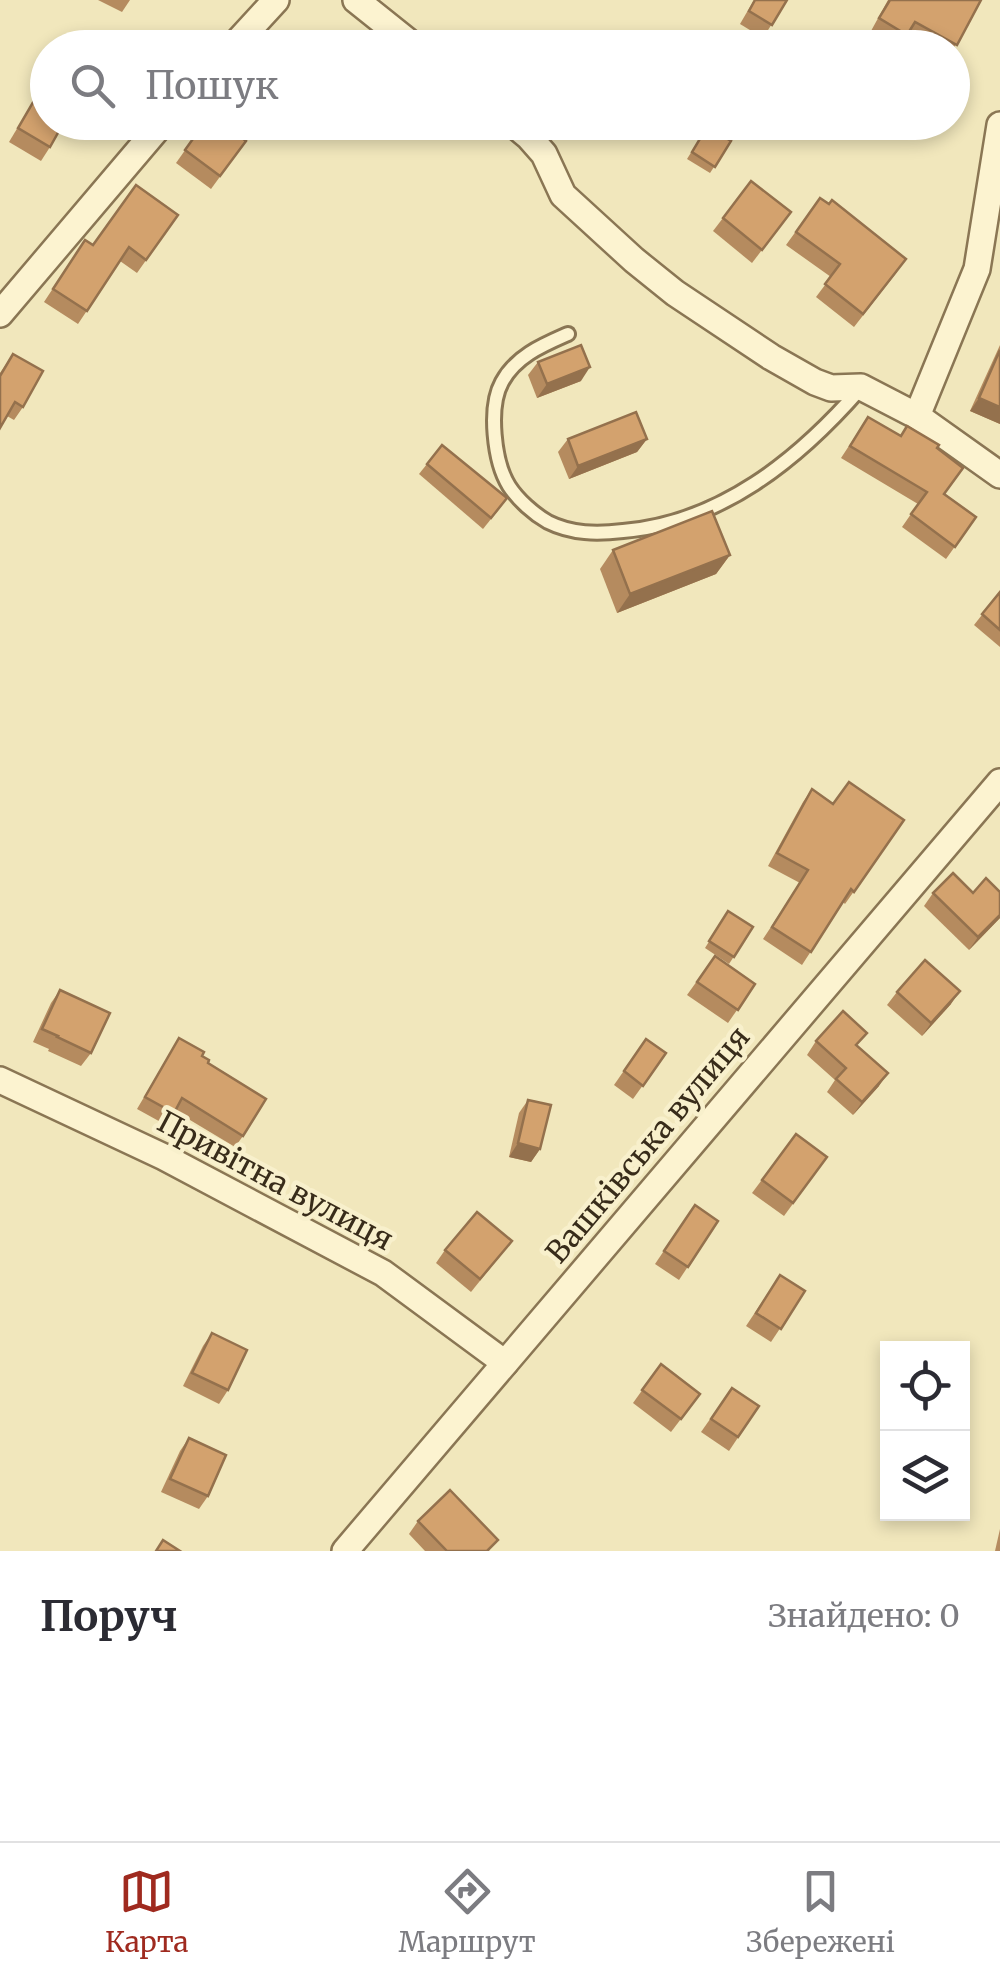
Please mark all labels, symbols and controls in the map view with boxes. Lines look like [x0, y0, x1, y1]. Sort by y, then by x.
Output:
search box [30, 30, 970, 140]
icon: search [65, 58, 120, 113]
text: Пошук [145, 62, 279, 109]
street label: Вашківська вулиця [537, 1018, 757, 1270]
street label: Привітна вулиця [151, 1102, 400, 1258]
map controls [880, 1341, 970, 1521]
button: locate [880, 1341, 970, 1431]
button: layers [880, 1431, 970, 1521]
text: Поруч [40, 1590, 178, 1642]
text: Знайдено: 0 [768, 1596, 960, 1636]
tab: Карта [105, 1864, 188, 1960]
tab: Маршрут [399, 1864, 536, 1960]
tab: Збережені [746, 1864, 895, 1960]

